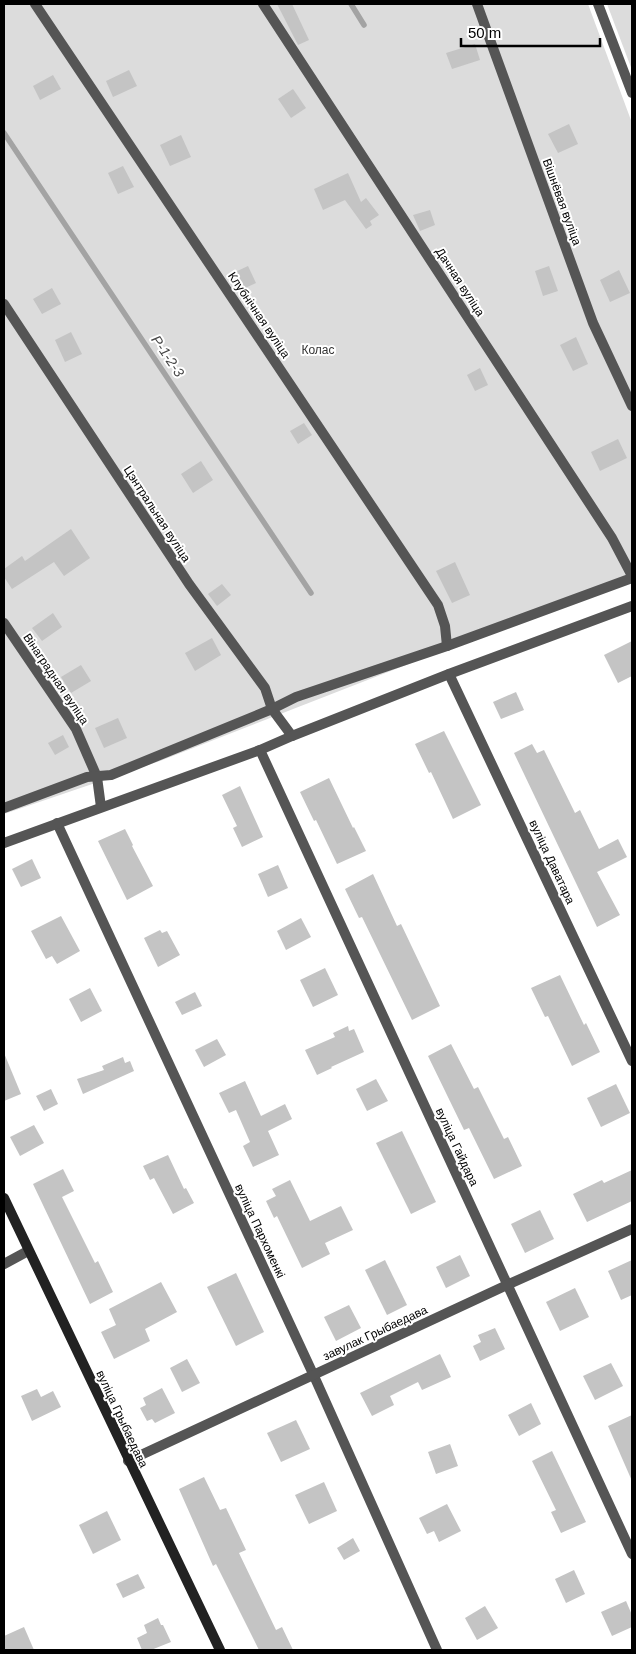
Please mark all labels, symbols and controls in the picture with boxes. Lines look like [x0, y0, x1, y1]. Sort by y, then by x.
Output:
scale bar [461, 15, 600, 47]
text: 50 m [468, 24, 501, 41]
street label: Вішнёвая вуліца [540, 157, 584, 248]
street label: Дачная вуліца [433, 245, 488, 319]
street label: Клубнічная вуліца [225, 269, 293, 361]
water label: P-1-2-3 [148, 332, 188, 380]
park label: Колас [301, 343, 335, 357]
street label: Цэнтральная вуліца [121, 463, 194, 565]
street label: Вінаградная вуліца [20, 631, 92, 727]
street label: вуліца Даватара [526, 818, 578, 907]
street label: вуліца Гайдара [433, 1106, 481, 1189]
street label: вуліца Пархоменкі [232, 1182, 288, 1280]
street label: завулак Грыбаедава [321, 1302, 430, 1363]
street label: вуліца Грыбаедава [93, 1368, 151, 1470]

